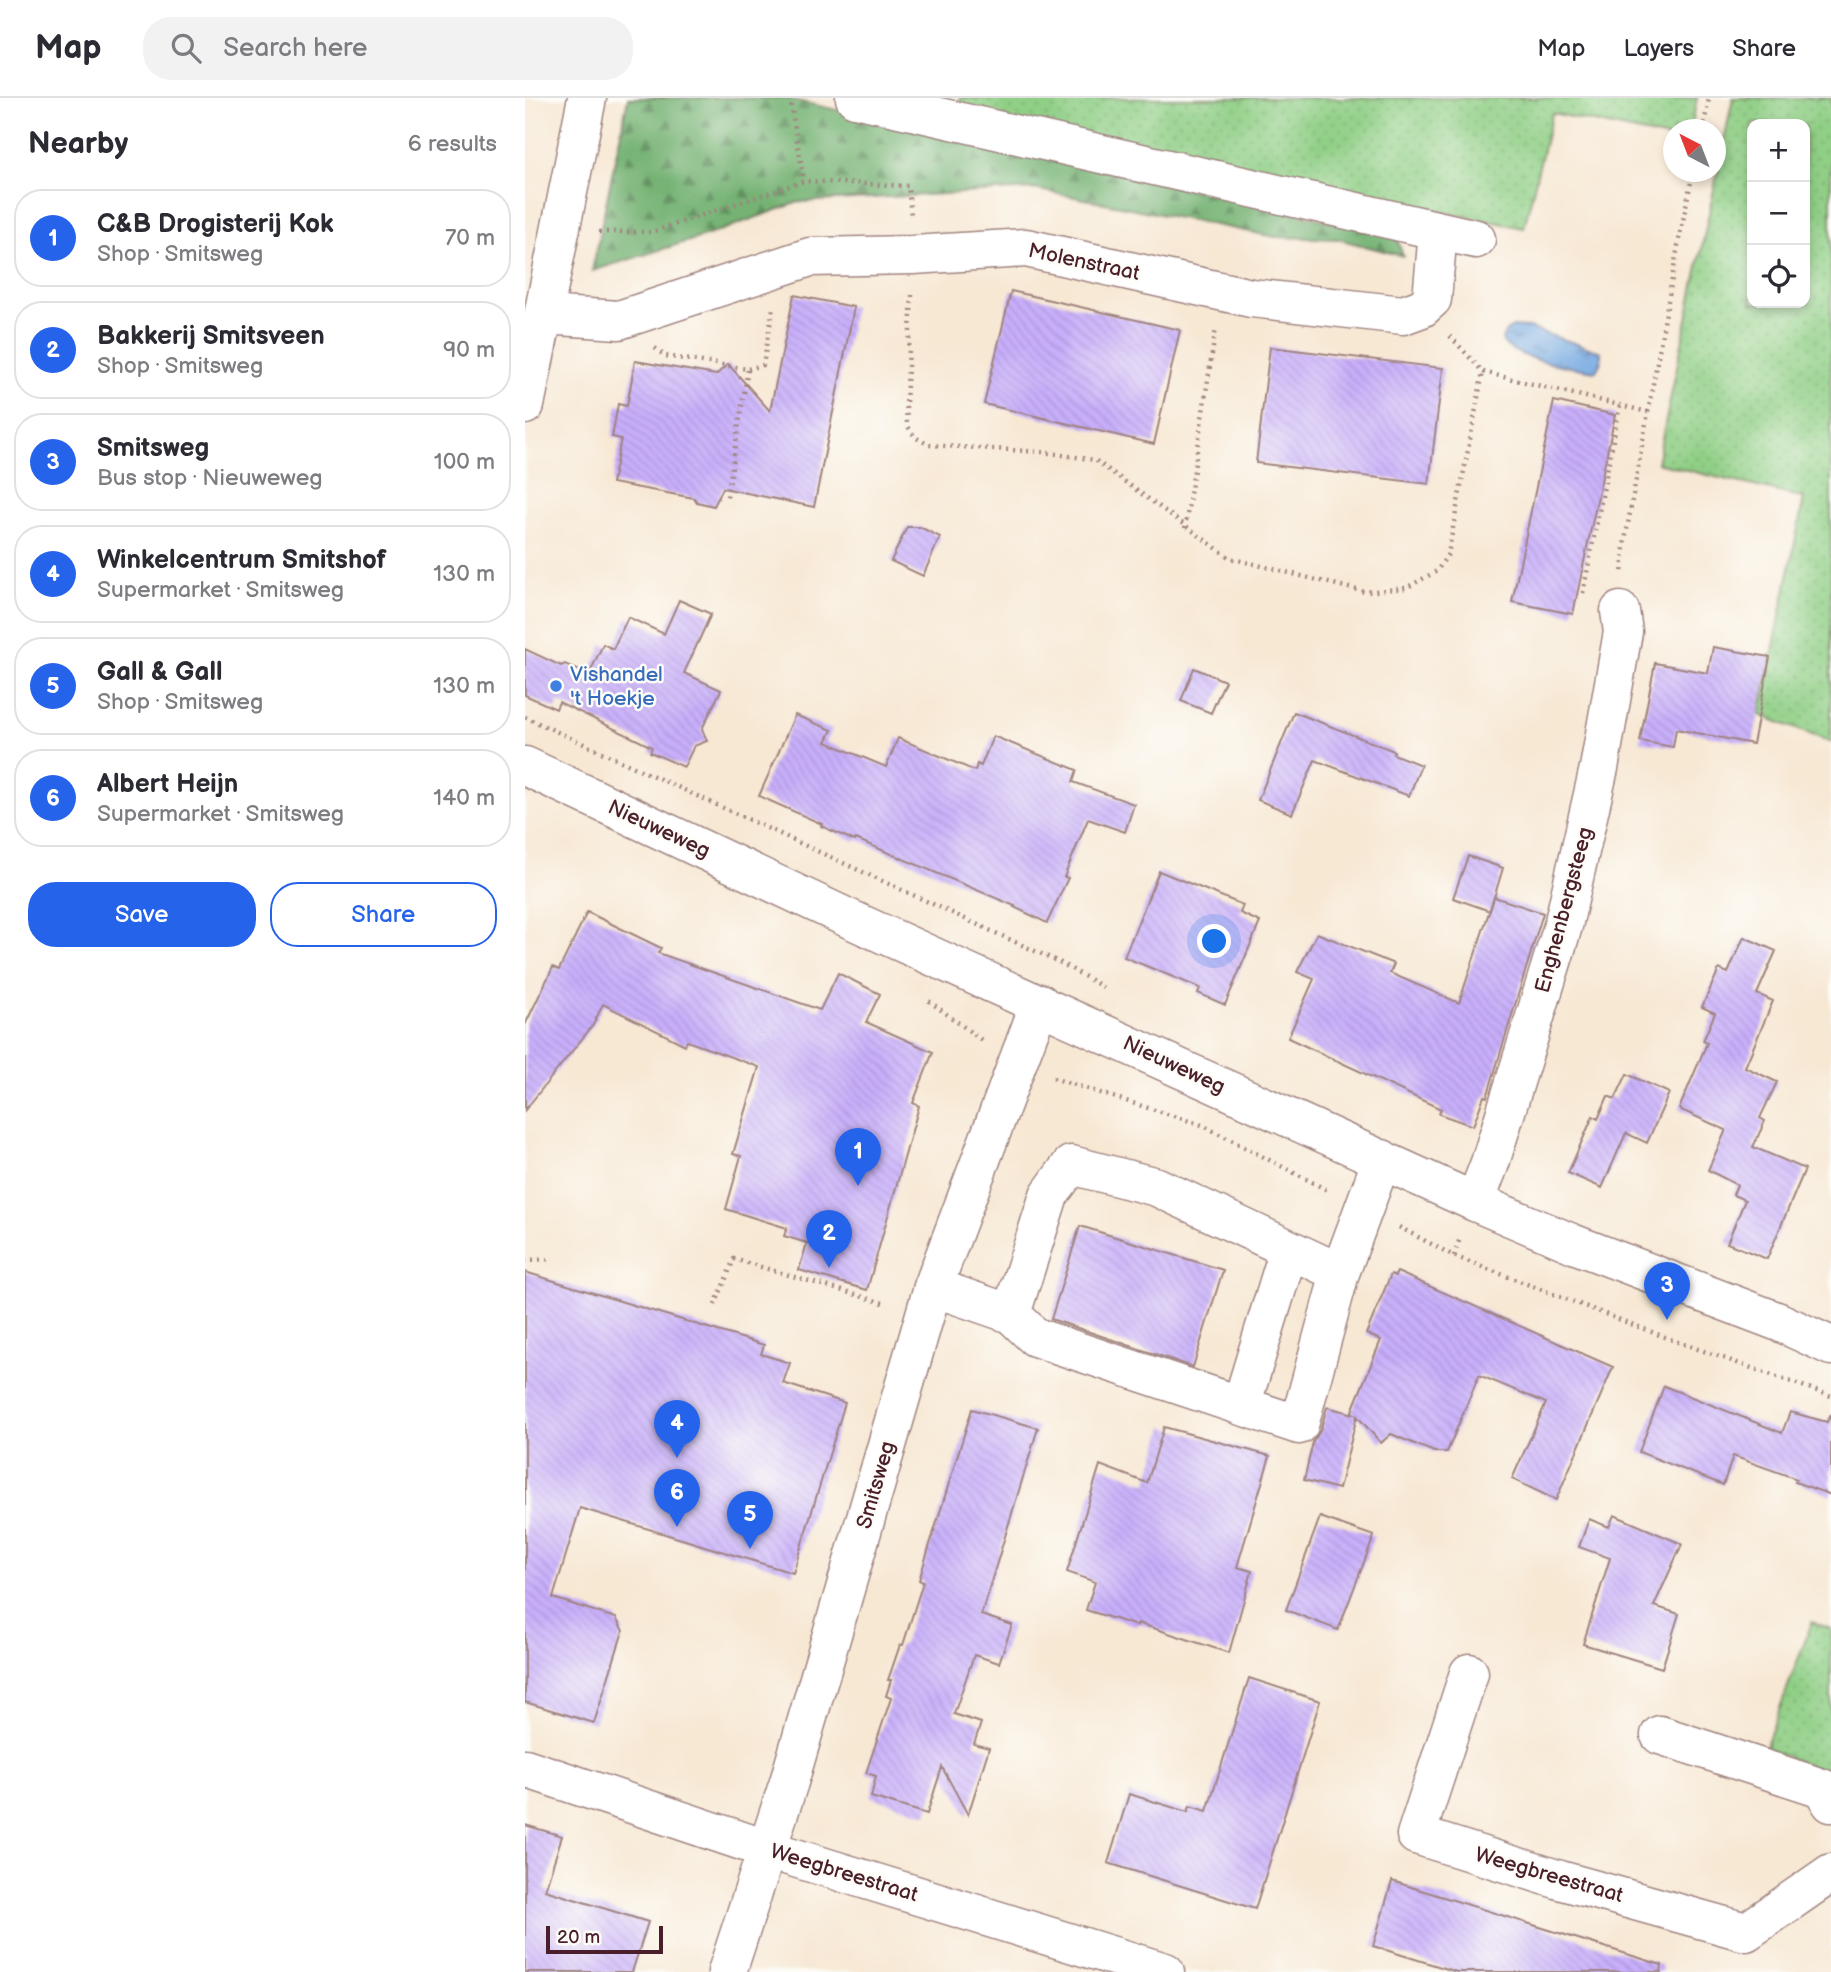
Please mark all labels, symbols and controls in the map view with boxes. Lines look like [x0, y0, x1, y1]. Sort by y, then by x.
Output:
search box [143, 17, 633, 80]
text: Map [35, 28, 101, 68]
icon: search [167, 29, 205, 67]
text: Search here [223, 33, 367, 64]
text: Map [1537, 34, 1585, 63]
text: Layers [1623, 34, 1694, 63]
text: Share [1732, 34, 1796, 63]
north arrow [1663, 119, 1726, 182]
map controls [1747, 119, 1810, 308]
button: + [1747, 119, 1810, 182]
text: Nearby [28, 126, 128, 162]
text: 6 results [408, 130, 497, 158]
button: − [1747, 182, 1810, 245]
text: C&B Drogisterij Kok [97, 209, 334, 240]
text: 1 [48, 224, 58, 252]
text: 70 m [445, 224, 495, 252]
street label: Molenstraat [1026, 238, 1142, 286]
text: Shop · Smitsweg [97, 240, 263, 268]
button: locate [1747, 245, 1810, 308]
text: Bakkerij Smitsveen [97, 321, 325, 352]
text: 2 [46, 336, 60, 364]
text: 90 m [443, 336, 495, 364]
text: Shop · Smitsweg [97, 352, 263, 380]
text: Smitsweg [97, 433, 209, 464]
text: 3 [46, 448, 60, 476]
text: 100 m [434, 448, 495, 476]
text: Bus stop · Nieuweweg [97, 464, 323, 492]
text: Winkelcentrum Smitshof [97, 545, 386, 576]
text: 4 [46, 560, 60, 588]
text: 130 m [433, 560, 495, 588]
text: Supermarket · Smitsweg [97, 576, 344, 604]
text: Gall & Gall [97, 657, 222, 688]
place label: Vishandel 't Hoekje [570, 662, 663, 711]
text: 5 [46, 672, 60, 700]
text: 130 m [433, 672, 495, 700]
marker: Vishandel 't Hoekje [548, 678, 564, 694]
text: Shop · Smitsweg [97, 688, 263, 716]
text: Albert Heijn [97, 769, 238, 800]
text: 6 [46, 784, 60, 812]
text: 140 m [433, 784, 495, 812]
street label: Nieuweweg [604, 794, 714, 864]
text: Supermarket · Smitsweg [97, 800, 344, 828]
street label: Enghenbergsteeg [1530, 824, 1598, 996]
button: Save [28, 882, 256, 947]
button: Share [270, 882, 497, 947]
your location [1197, 924, 1231, 958]
street label: Nieuweweg [1119, 1030, 1229, 1100]
pin: 1 [835, 1128, 881, 1186]
pin: 2 [806, 1210, 852, 1268]
pin: 3 [1644, 1262, 1690, 1320]
pin: 4 [654, 1400, 700, 1458]
street label: Smitsweg [852, 1438, 900, 1532]
pin: 6 [654, 1469, 700, 1527]
pin: 5 [727, 1491, 773, 1549]
street label: Weegbreestraat [767, 1839, 921, 1907]
street label: Weegbreestraat [1472, 1842, 1627, 1908]
scale bar [546, 1923, 663, 1955]
text: 20 m [557, 1926, 600, 1949]

